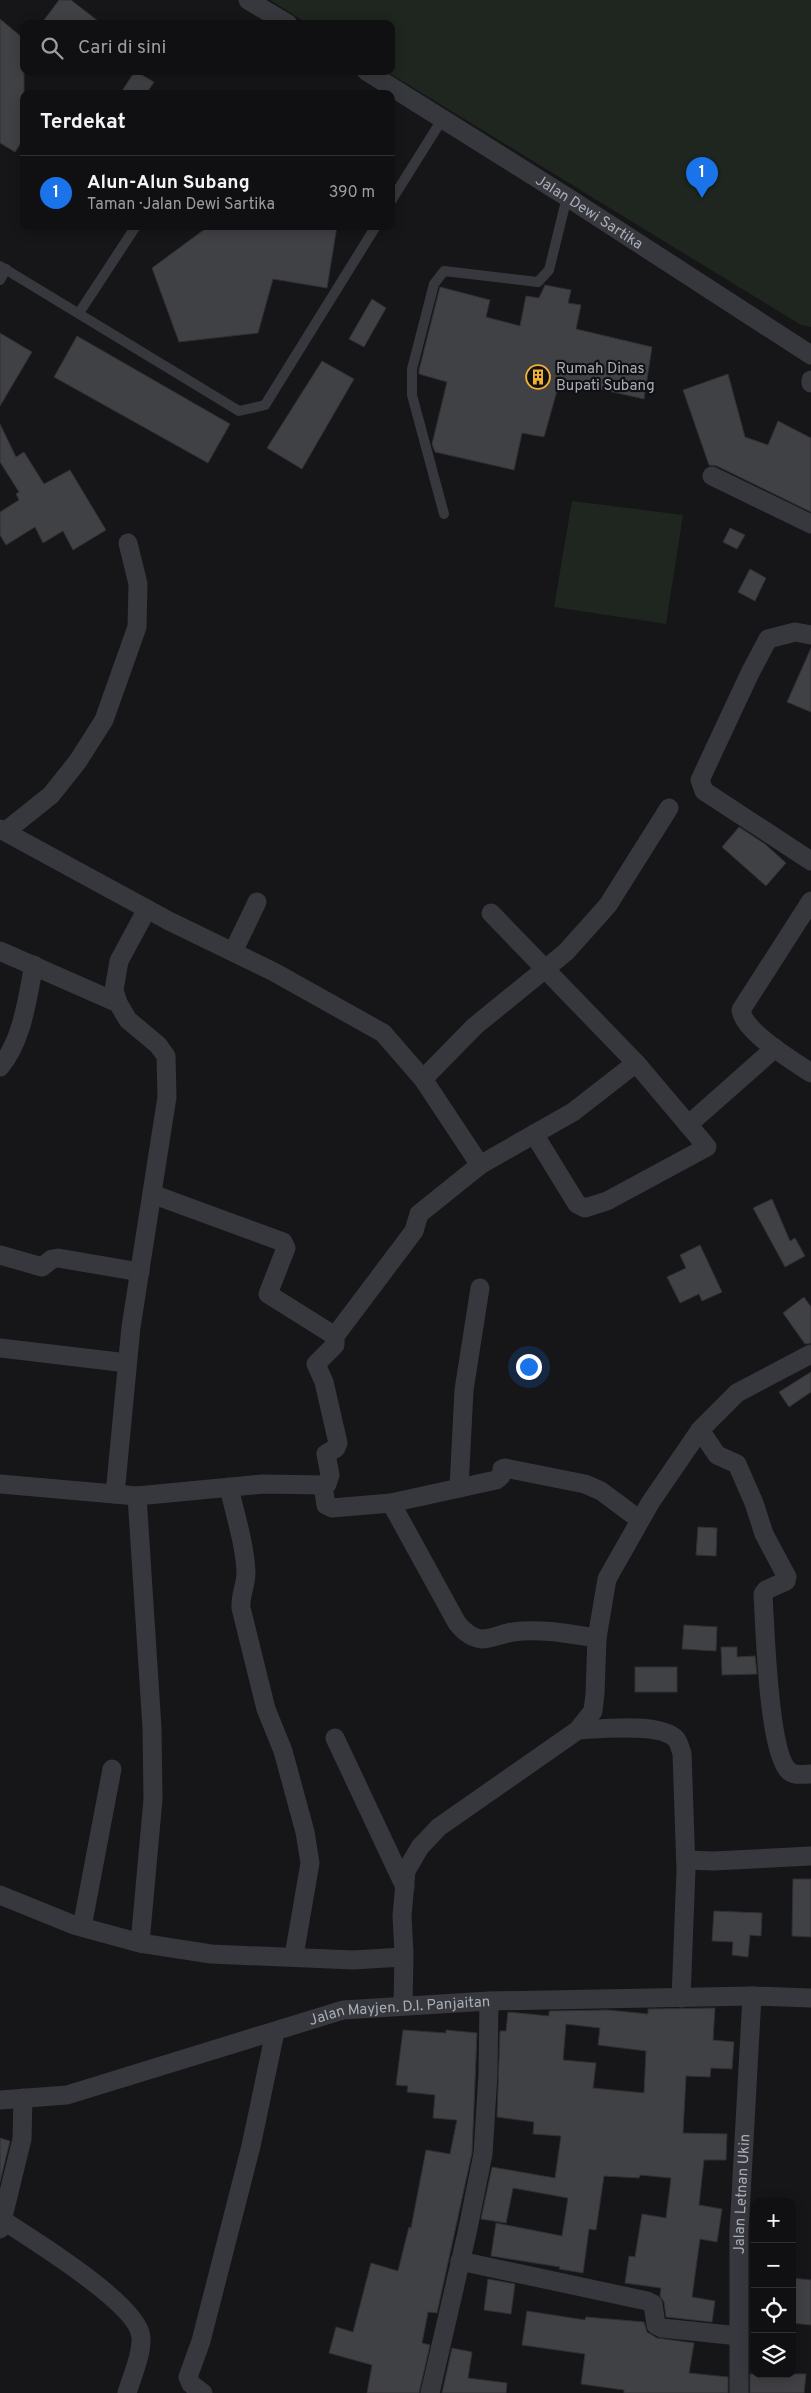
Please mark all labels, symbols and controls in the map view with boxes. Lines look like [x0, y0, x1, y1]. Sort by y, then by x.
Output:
search box [20, 20, 395, 75]
icon: search [38, 34, 66, 62]
text: Cari di sini [78, 36, 166, 60]
text: Terdekat [40, 109, 126, 136]
pin: 1 [686, 157, 718, 198]
text: Alun-Alun Subang [87, 171, 250, 195]
street label: Jalan Dewi Sartika [531, 172, 646, 254]
text: 1 [53, 183, 59, 203]
text: 390 m [329, 183, 375, 203]
text: Taman · Jalan Dewi Sartika [87, 195, 275, 215]
place label: Rumah Dinas Bupati Subang [556, 360, 655, 396]
building icon: Rumah Dinas Bupati Subang [525, 364, 551, 390]
your location [516, 1354, 542, 1380]
street label: Jalan Mayjen. D.I. Panjaitan [307, 1993, 491, 2031]
street label: Jalan Letnan Ukin [731, 2133, 755, 2254]
map controls [751, 2198, 796, 2378]
button: + [751, 2198, 796, 2243]
button: − [751, 2243, 796, 2288]
button: locate [751, 2288, 796, 2333]
button: layers [751, 2333, 796, 2378]

